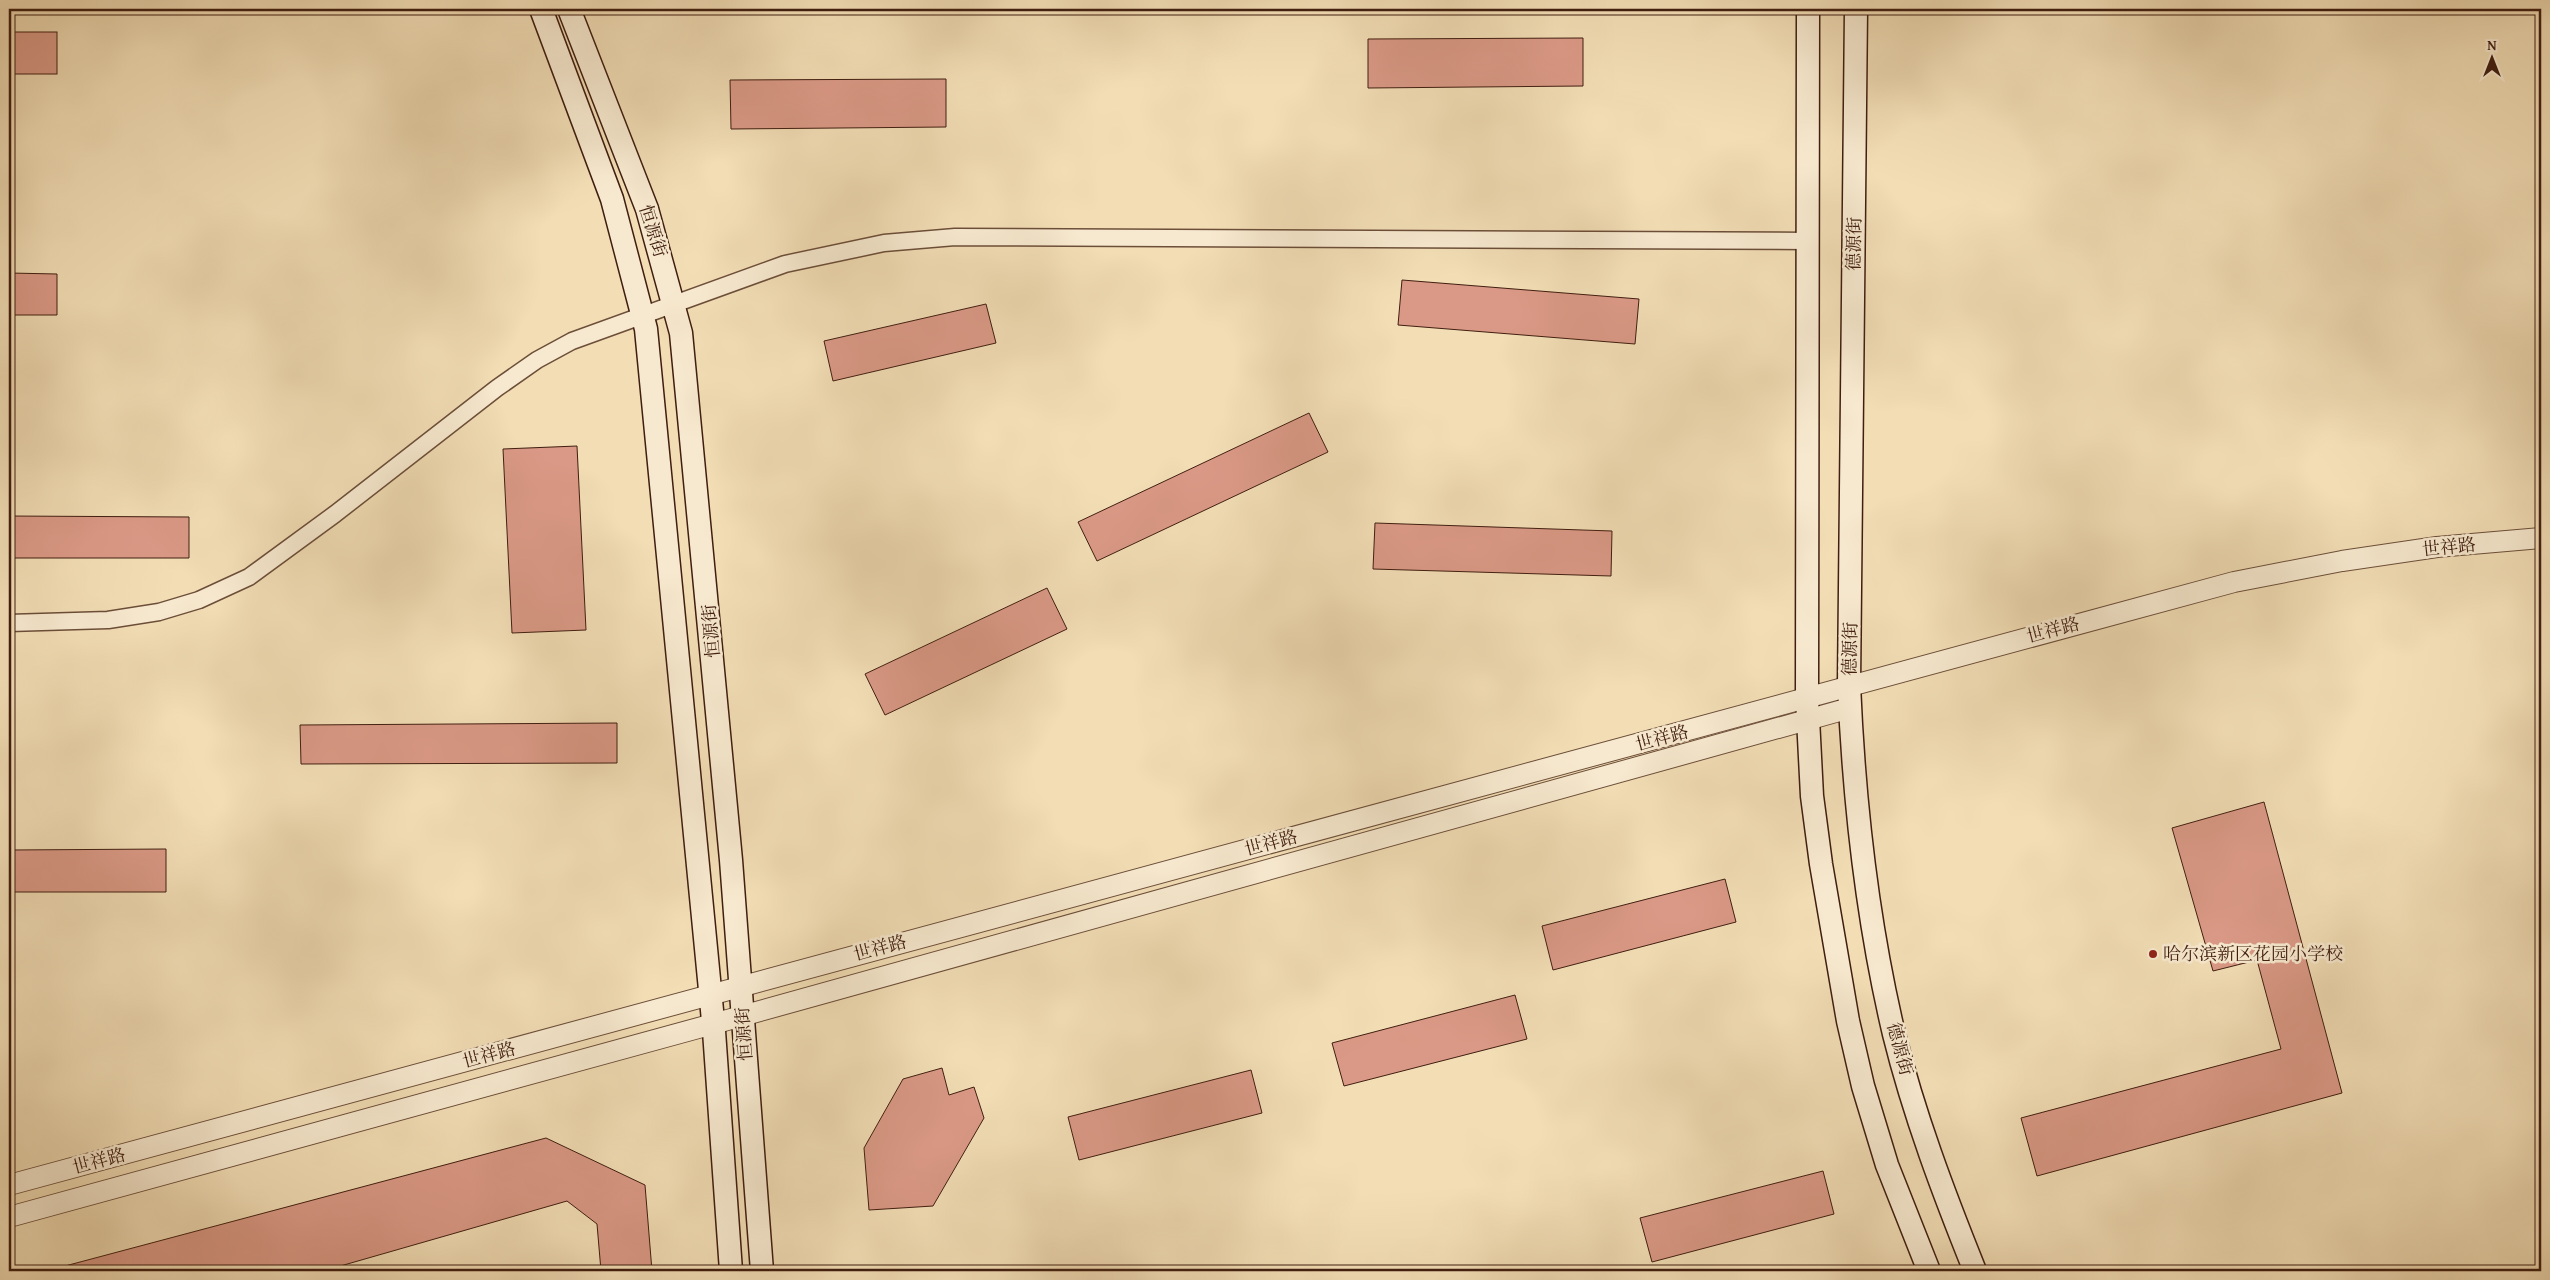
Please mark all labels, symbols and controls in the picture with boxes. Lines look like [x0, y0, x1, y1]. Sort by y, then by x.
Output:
north arrow [2468, 32, 2518, 82]
text: N [2487, 35, 2497, 55]
street label: 恒源街 [633, 201, 674, 261]
street label: 德源街 [1840, 217, 1867, 271]
street label: 世祥路 [2421, 530, 2477, 563]
street label: 恒源街 [695, 603, 726, 659]
street label: 世祥路 [2023, 609, 2082, 650]
street label: 德源街 [1836, 622, 1863, 676]
street label: 世祥路 [1632, 717, 1691, 758]
street label: 世祥路 [1241, 822, 1300, 863]
street label: 世祥路 [850, 927, 909, 968]
place label: 哈尔滨新区花园小学校 [2163, 940, 2343, 967]
marker: 哈尔滨新区花园小学校 [2147, 948, 2159, 960]
street label: 恒源街 [728, 1006, 759, 1062]
street label: 德源街 [1880, 1019, 1921, 1078]
street label: 世祥路 [459, 1034, 518, 1075]
street label: 世祥路 [69, 1140, 128, 1181]

